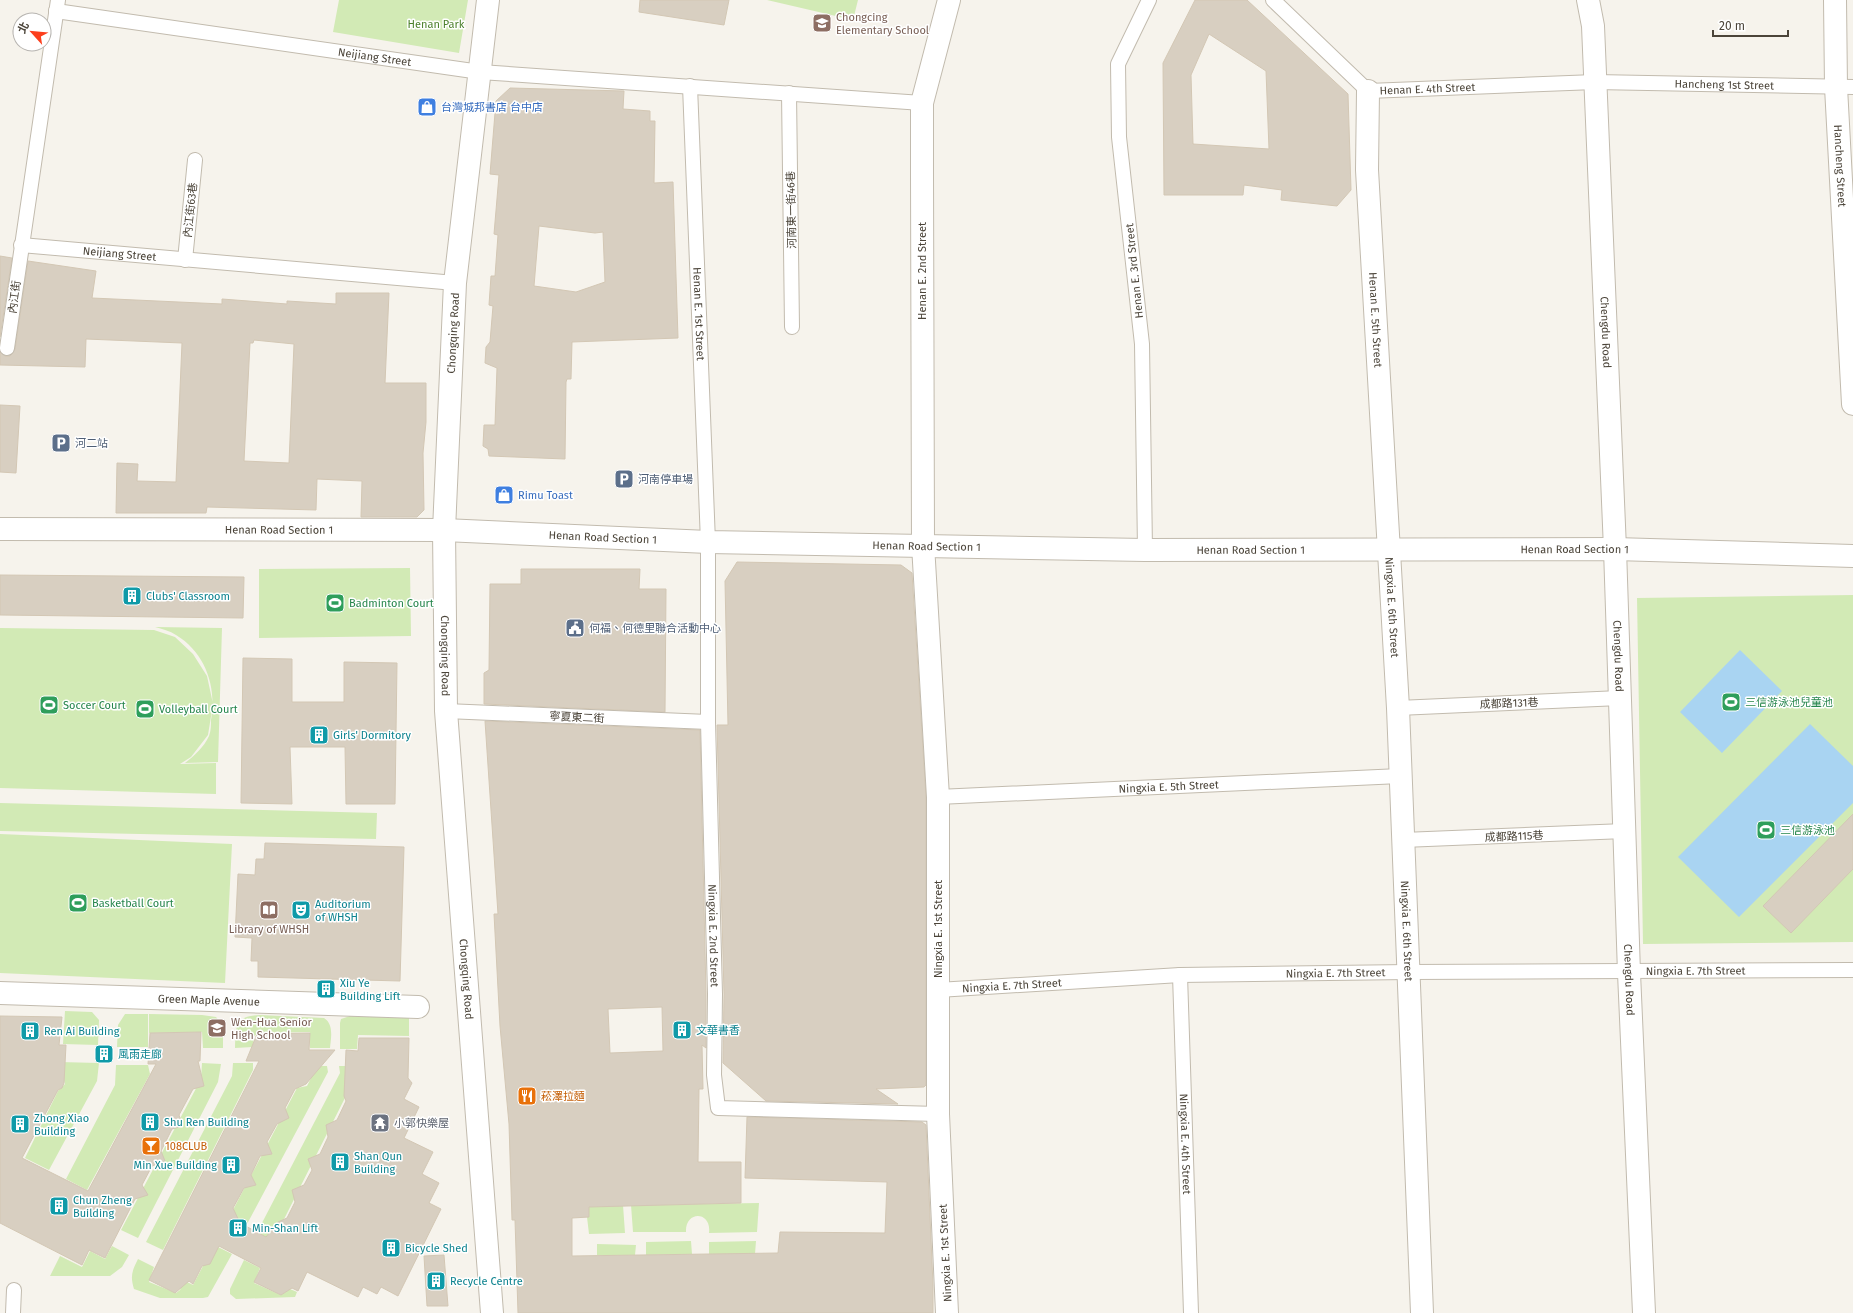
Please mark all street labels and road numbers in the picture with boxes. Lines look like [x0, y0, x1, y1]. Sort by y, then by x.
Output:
street label: Neijiang Street [337, 46, 412, 69]
street label: Hancheng 1st Street [1674, 78, 1774, 92]
street label: Henan E. 4th Street [1379, 81, 1476, 98]
street label: Hancheng Street [1831, 124, 1848, 208]
street label: 河南東一街46巷 [784, 171, 799, 249]
street label: 內江街63巷 [181, 182, 200, 238]
street label: Henan E. 2nd Street [916, 222, 929, 320]
street label: Henan E. 3rd Street [1123, 223, 1146, 319]
street label: Neijiang Street [82, 244, 157, 264]
street label: Henan E. 1st Street [690, 267, 707, 361]
street label: Henan E. 5th Street [1366, 272, 1384, 368]
street label: 內江街 [6, 280, 23, 314]
street label: Chongqing Road [445, 292, 462, 374]
street label: Chengdu Road [1597, 296, 1613, 368]
street label: Henan Road Section 1 [225, 524, 333, 537]
street label: Henan Road Section 1 [548, 529, 657, 547]
street label: Henan Road Section 1 [872, 539, 981, 554]
street label: Henan Road Section 1 [1520, 543, 1629, 556]
street label: Henan Road Section 1 [1196, 544, 1305, 557]
street label: Ningxia E. 6th Street [1382, 557, 1401, 658]
street label: Chongqing Road [438, 615, 452, 696]
street label: Chengdu Road [1610, 620, 1626, 692]
street label: 成都路131巷 [1479, 696, 1539, 711]
street label: 寧夏東二街 [549, 710, 605, 725]
street label: Ningxia E. 5th Street [1118, 778, 1219, 796]
street label: 成都路115巷 [1484, 829, 1544, 844]
street label: Ningxia E. 1st Street [932, 880, 945, 978]
street label: Ningxia E. 6th Street [1398, 880, 1415, 982]
street label: Ningxia E. 2nd Street [705, 884, 721, 987]
street label: Chongqing Road [456, 938, 476, 1020]
street label: Chengdu Road [1621, 944, 1637, 1016]
street label: Ningxia E. 7th Street [1646, 964, 1745, 978]
street label: Ningxia E. 7th Street [1286, 966, 1386, 981]
street label: Ningxia E. 7th Street [962, 976, 1062, 995]
street label: Green Maple Avenue [158, 992, 260, 1009]
street label: Ningxia E. 4th Street [1177, 1093, 1193, 1194]
street label: Ningxia E. 1st Street [936, 1204, 955, 1302]

